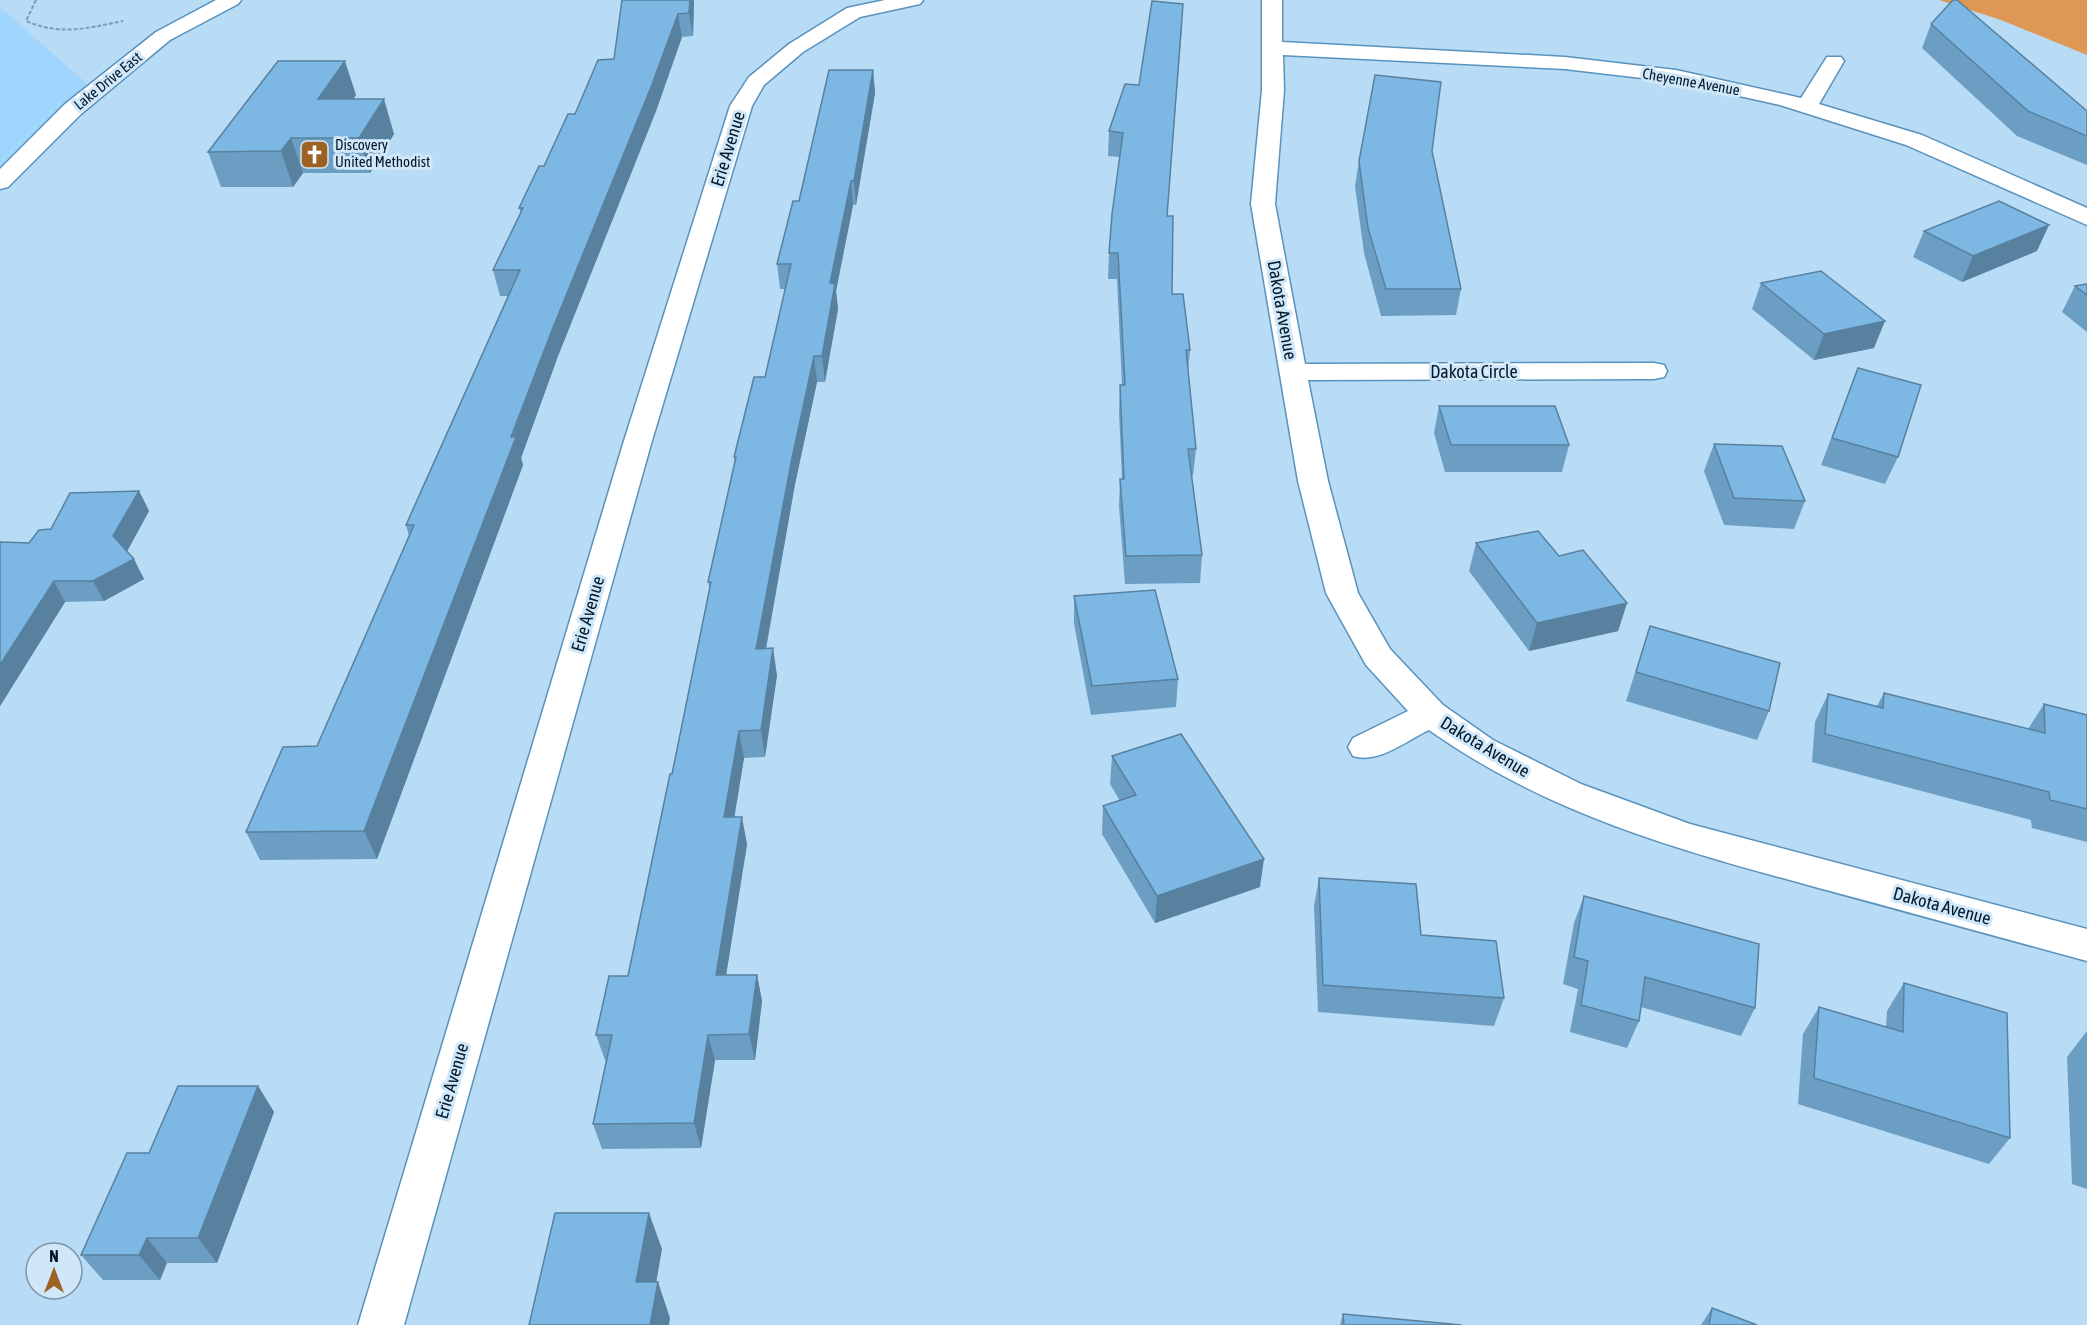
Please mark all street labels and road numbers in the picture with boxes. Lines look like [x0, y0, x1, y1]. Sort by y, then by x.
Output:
street label: Lake Drive East [70, 48, 145, 113]
street label: Cheyenne Avenue [1641, 65, 1741, 98]
street label: Erie Avenue [706, 109, 749, 189]
street label: Dakota Avenue [1263, 259, 1302, 361]
street label: Dakota Circle [1430, 361, 1518, 382]
street label: Erie Avenue [567, 574, 608, 654]
street label: Dakota Avenue [1437, 712, 1534, 781]
street label: Dakota Avenue [1891, 882, 1993, 929]
street label: Erie Avenue [431, 1041, 472, 1121]

